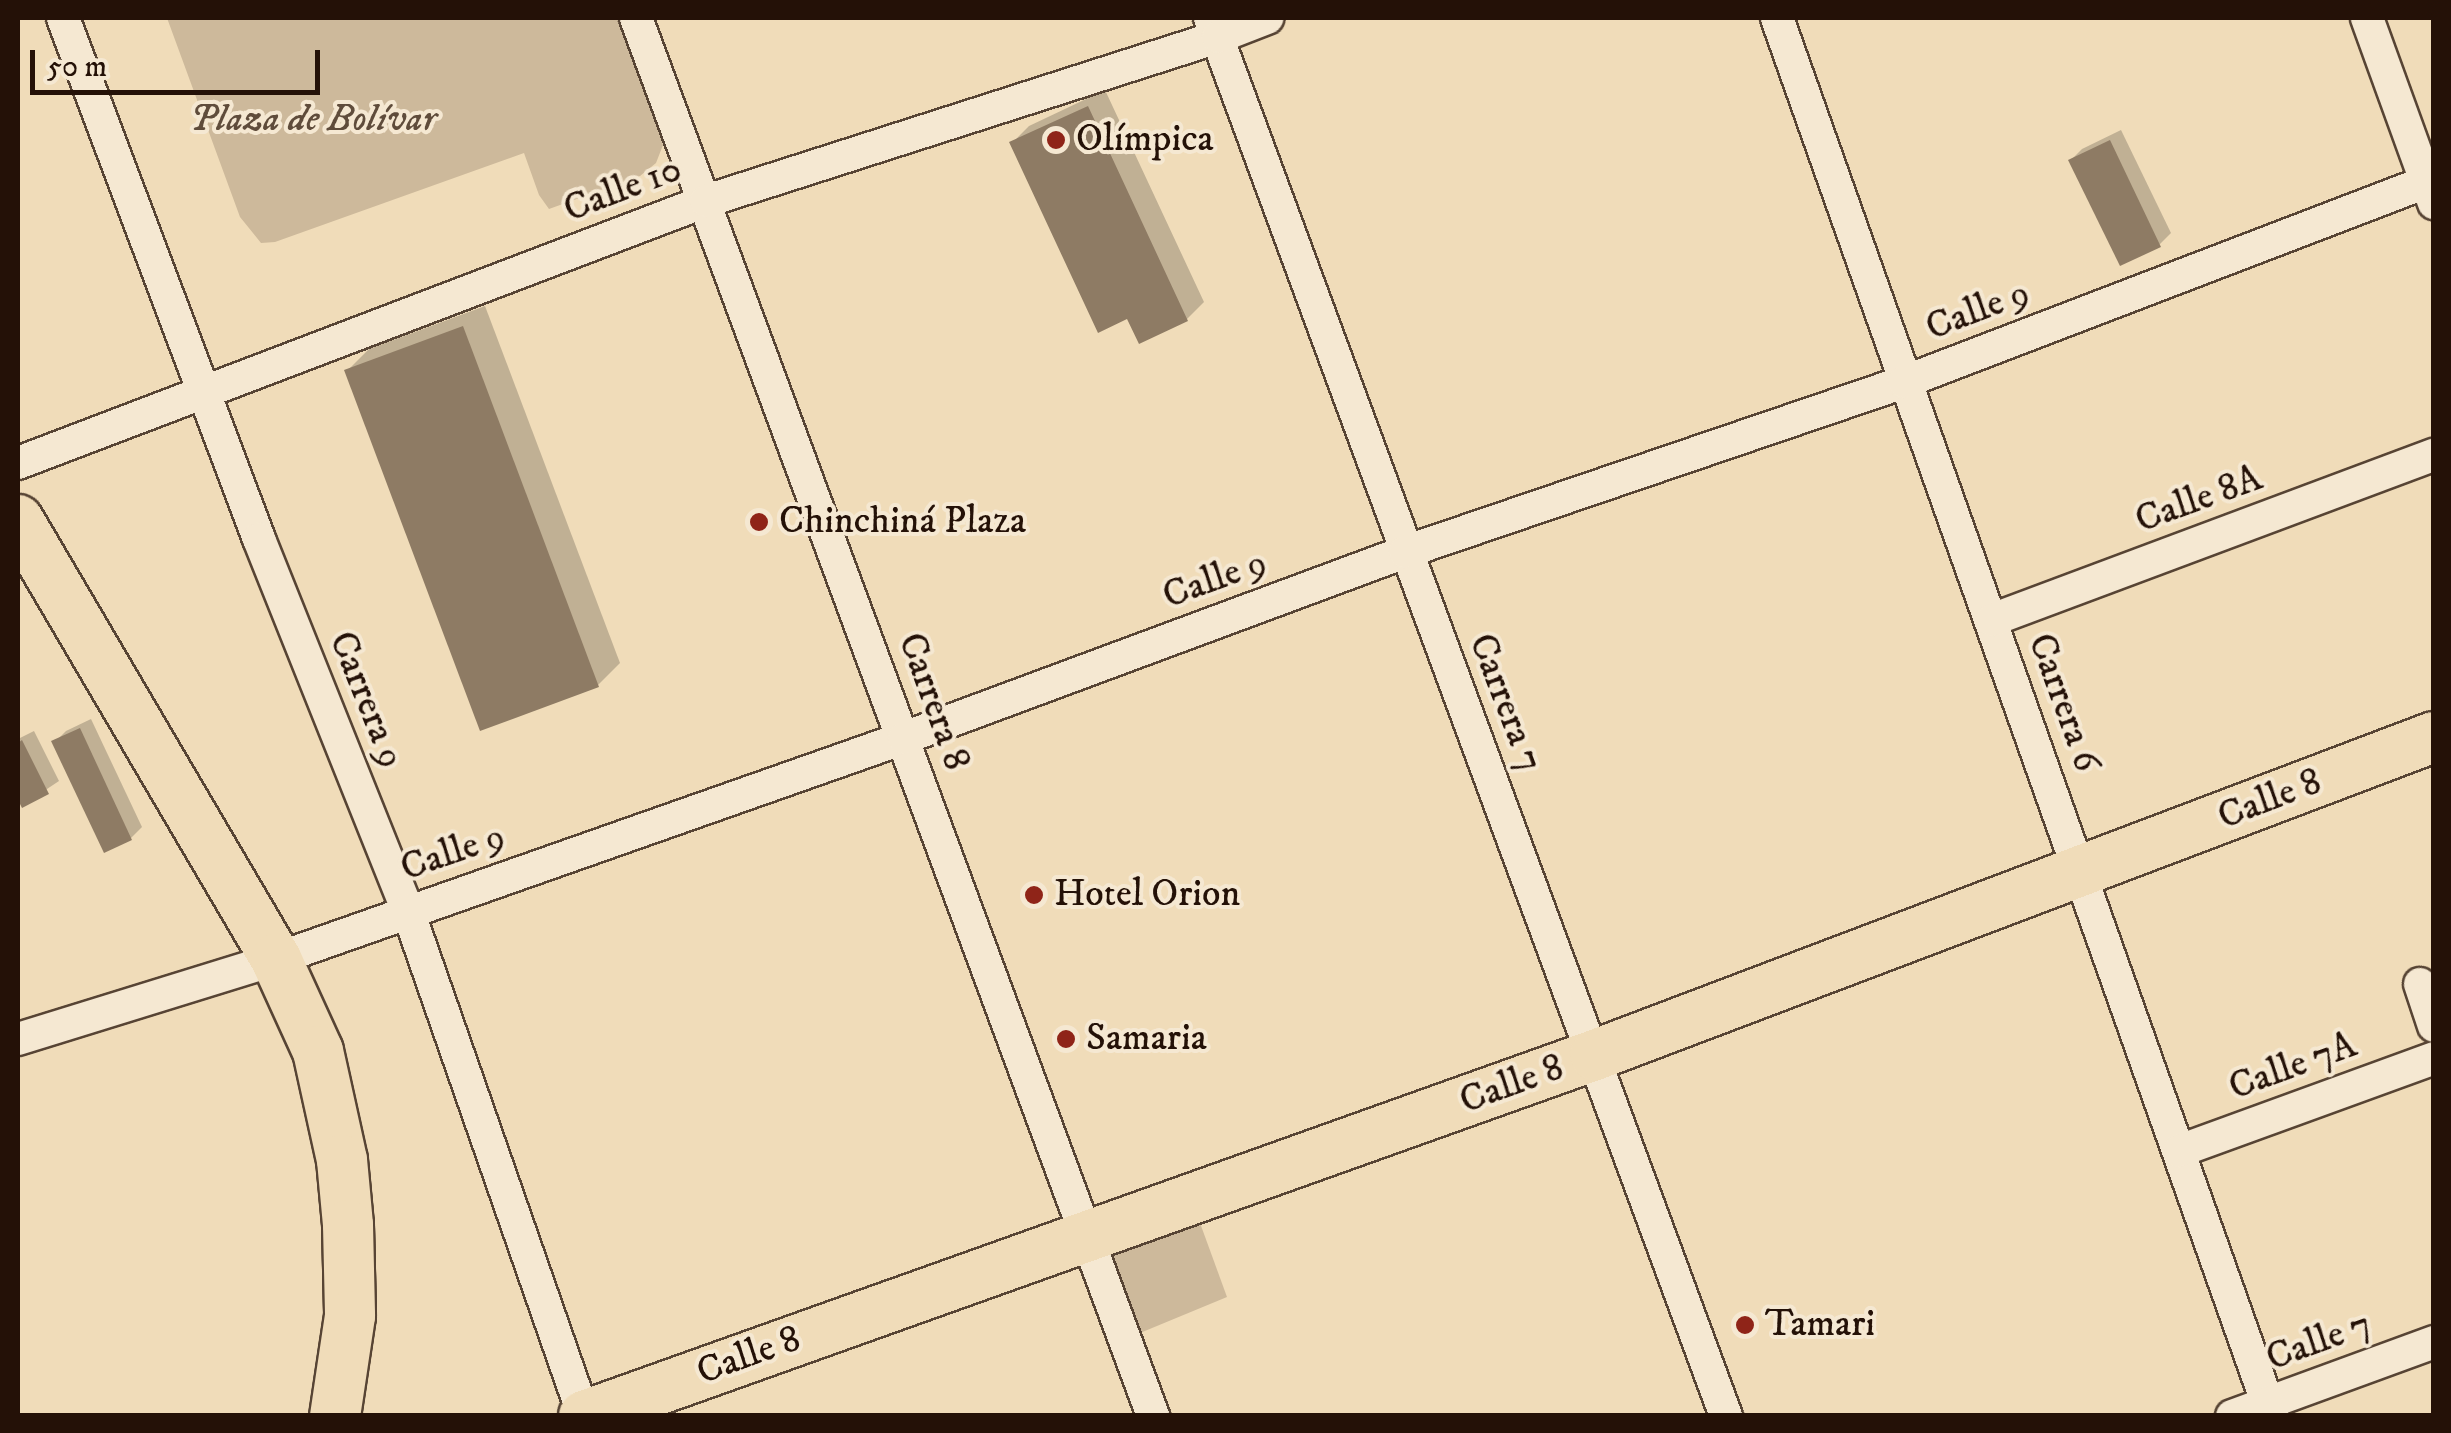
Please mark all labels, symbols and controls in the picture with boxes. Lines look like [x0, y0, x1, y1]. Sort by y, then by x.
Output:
scale bar [35, 30, 325, 92]
text: 50 m [47, 49, 107, 86]
park label: Plaza de Bolívar [190, 97, 436, 143]
place label: Olímpica [1076, 117, 1214, 163]
marker: Olímpica [1045, 129, 1067, 151]
street label: Calle 10 [558, 147, 688, 233]
street label: Calle 9 [1920, 271, 2036, 351]
street label: Calle 8A [2130, 456, 2268, 544]
place label: Chinchiná Plaza [779, 499, 1026, 545]
marker: Chinchiná Plaza [748, 511, 770, 533]
street label: Calle 9 [1157, 540, 1273, 620]
street label: Carrera 9 [318, 625, 414, 775]
street label: Carrera 8 [887, 627, 979, 777]
street label: Carrera 7 [1458, 628, 1552, 778]
street label: Carrera 6 [2017, 628, 2109, 778]
street label: Calle 8 [2212, 760, 2328, 840]
street label: Calle 9 [395, 814, 511, 892]
place label: Hotel Orion [1054, 872, 1240, 918]
marker: Hotel Orion [1023, 884, 1045, 906]
place label: Samaria [1086, 1016, 1207, 1062]
street label: Calle 7A [2223, 1023, 2363, 1111]
marker: Samaria [1055, 1028, 1077, 1050]
street label: Calle 8 [1454, 1045, 1570, 1125]
place label: Tamari [1765, 1302, 1875, 1348]
street label: Calle 7 [2260, 1302, 2378, 1382]
marker: Tamari [1734, 1314, 1756, 1336]
street label: Calle 8 [691, 1316, 807, 1396]

